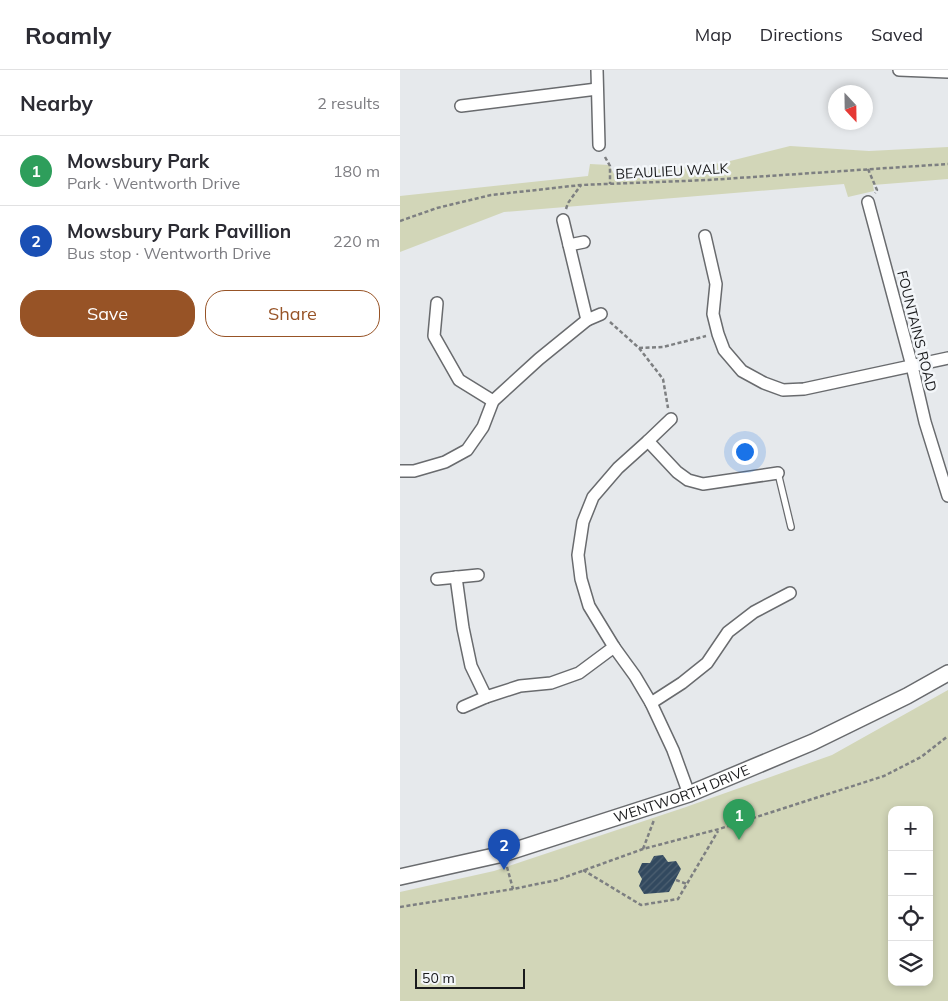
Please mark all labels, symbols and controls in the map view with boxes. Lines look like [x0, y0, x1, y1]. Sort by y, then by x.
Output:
text: Roamly [25, 20, 112, 50]
text: Map [695, 23, 732, 46]
text: Directions [760, 23, 843, 46]
text: Saved [871, 23, 923, 46]
north arrow [828, 85, 873, 130]
text: Nearby [20, 90, 93, 116]
text: 2 results [317, 93, 380, 113]
text: Mowsbury Park [67, 149, 209, 173]
street label: BEAULIEU WALK [615, 159, 730, 183]
text: 1 [31, 161, 41, 181]
text: 180 m [333, 161, 380, 181]
text: Park · Wentworth Drive [67, 173, 240, 193]
text: Mowsbury Park Pavillion [67, 219, 291, 243]
text: 2 [31, 231, 41, 251]
text: 220 m [333, 231, 380, 251]
text: Bus stop · Wentworth Drive [67, 243, 271, 263]
street label: FOUNTAINS ROAD [893, 269, 941, 393]
button: Save [20, 290, 195, 337]
button: Share [205, 290, 380, 337]
your location [732, 439, 758, 465]
street label: WENTWORTH DRIVE [611, 761, 752, 827]
pin: 1 [723, 799, 755, 840]
map controls [888, 806, 933, 986]
button: + [888, 806, 933, 851]
pin: 2 [488, 829, 520, 870]
button: − [888, 851, 933, 896]
button: locate [888, 896, 933, 941]
button: layers [888, 941, 933, 986]
scale bar [415, 966, 525, 989]
text: 50 m [422, 969, 455, 987]

